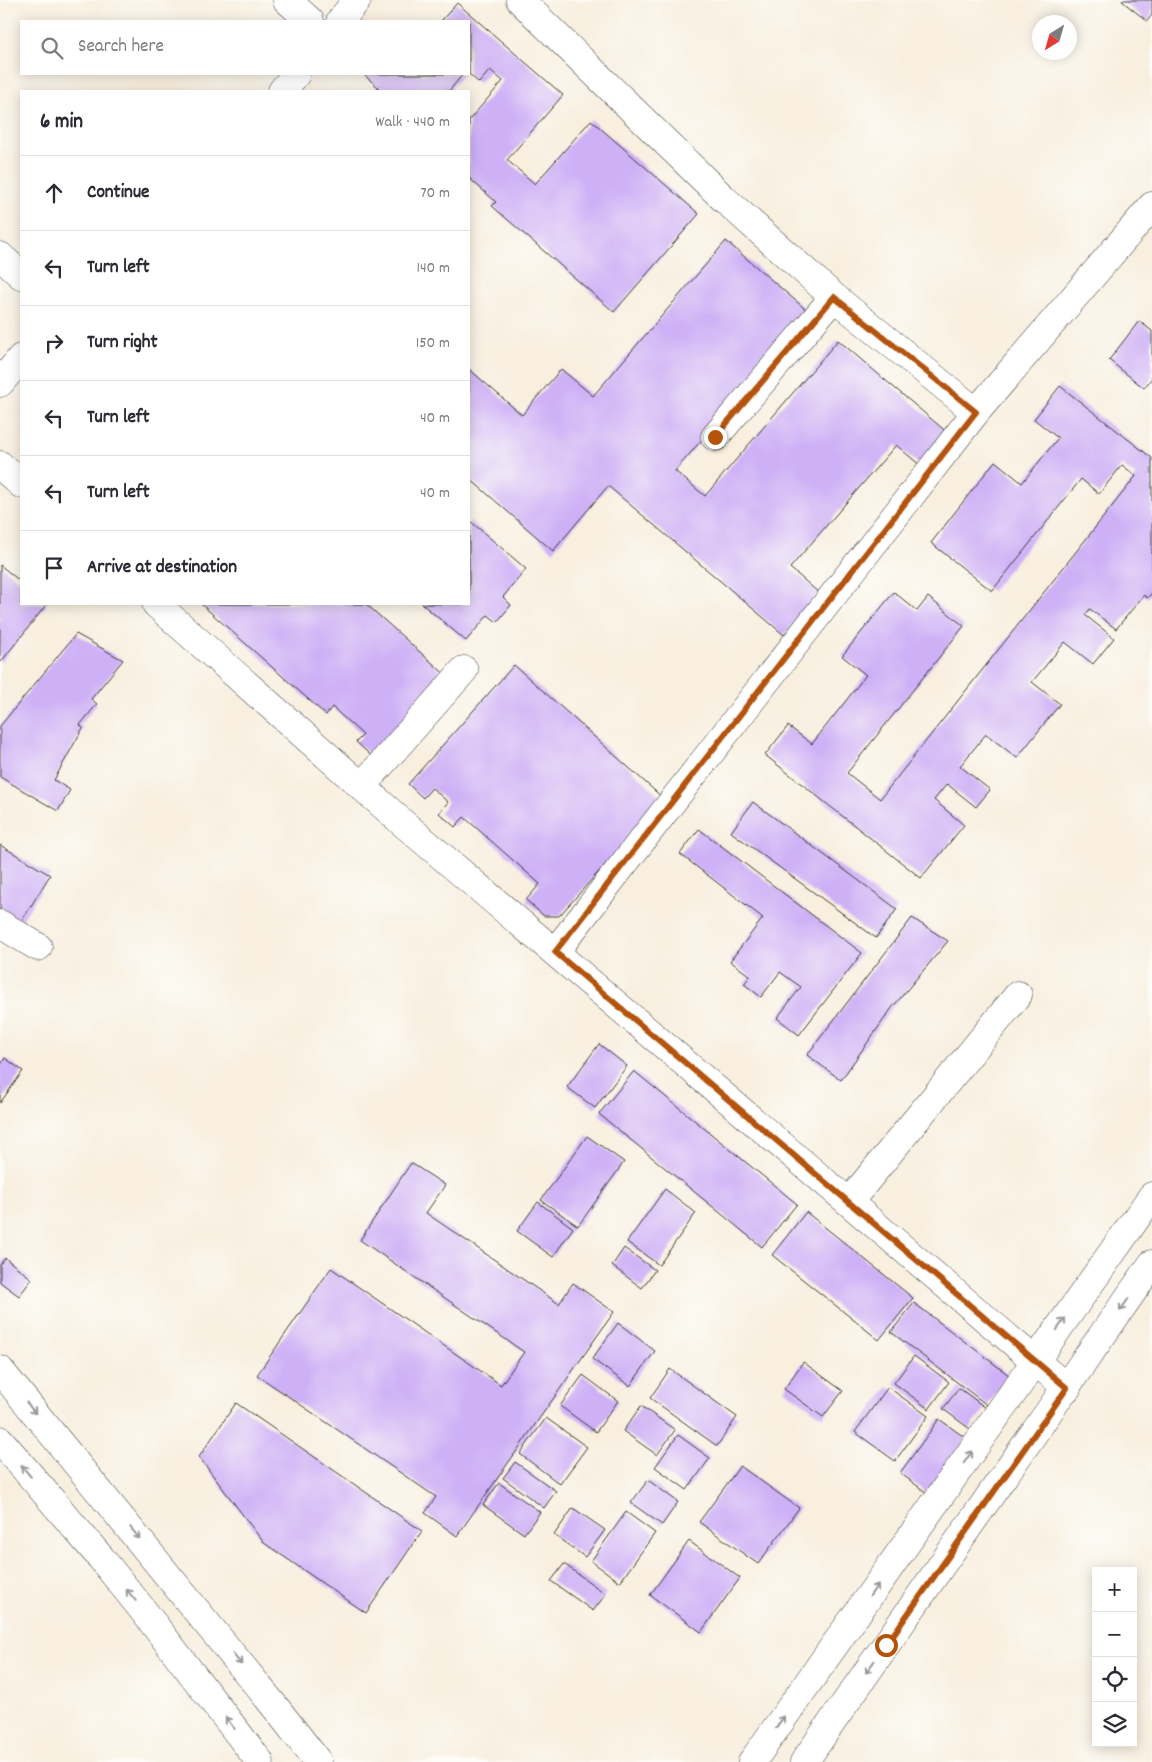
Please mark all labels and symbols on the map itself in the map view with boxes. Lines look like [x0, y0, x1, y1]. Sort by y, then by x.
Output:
north arrow [1032, 15, 1077, 60]
route end [704, 426, 727, 449]
one-way arrow [1119, 1297, 1129, 1311]
one-way arrow [1056, 1317, 1066, 1331]
one-way arrow [25, 1401, 36, 1414]
one-way arrow [963, 1450, 973, 1464]
one-way arrow [21, 1465, 32, 1478]
one-way arrow [129, 1526, 140, 1539]
one-way arrow [869, 1583, 879, 1597]
one-way arrow [125, 1589, 136, 1602]
route start [875, 1634, 898, 1657]
one-way arrow [232, 1653, 243, 1666]
one-way arrow [865, 1660, 875, 1674]
one-way arrow [775, 1715, 785, 1729]
one-way arrow [225, 1717, 236, 1730]

